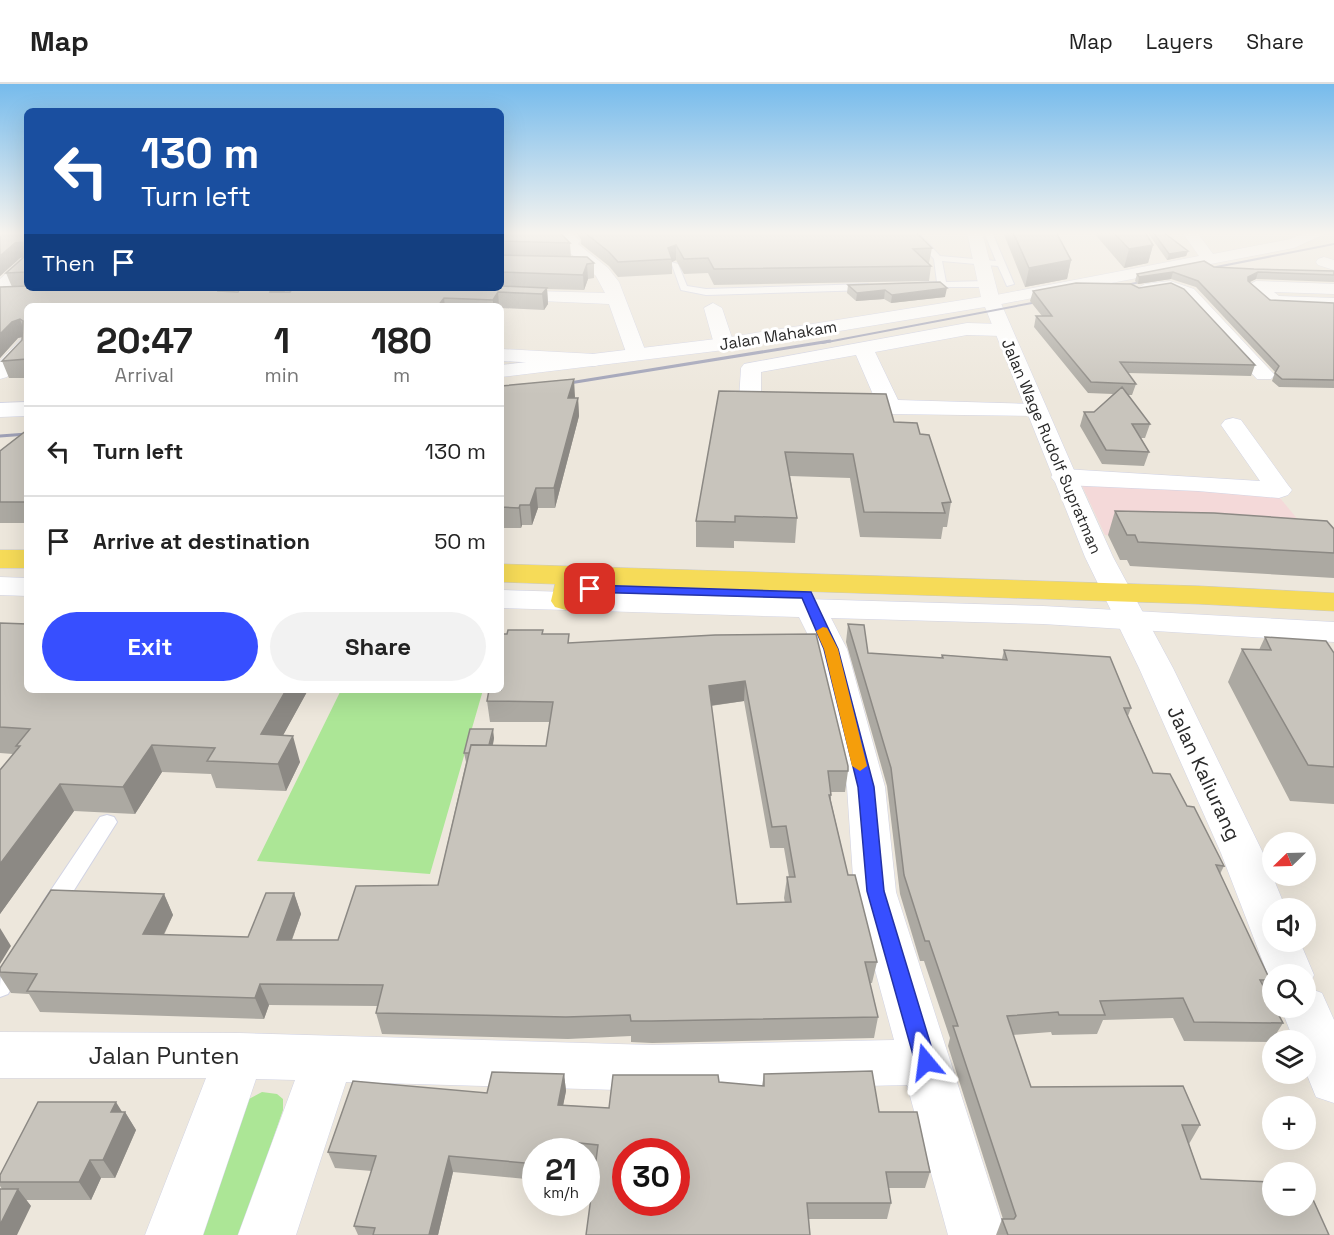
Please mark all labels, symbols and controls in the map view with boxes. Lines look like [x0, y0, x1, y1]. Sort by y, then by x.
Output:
text: Map [30, 23, 89, 59]
text: Map [1069, 28, 1113, 55]
text: Layers [1146, 28, 1213, 55]
text: Share [1246, 28, 1304, 55]
text: 130 m [141, 127, 259, 180]
icon: left [42, 132, 120, 210]
text: Turn left [141, 179, 251, 214]
icon: arrive [107, 246, 140, 279]
text: Then [42, 249, 95, 277]
street label: Jalan Mahakam [718, 316, 838, 355]
text: 20:47 [96, 318, 193, 364]
text: 1 [274, 318, 290, 364]
text: 180 [371, 318, 432, 364]
street label: Jalan Wage Rudolf Supratman [997, 336, 1106, 557]
text: Arrival [115, 362, 174, 388]
text: min [265, 362, 299, 388]
text: m [393, 362, 410, 388]
icon: left [42, 435, 75, 468]
text: Turn left [93, 437, 183, 465]
text: 130 m [425, 437, 486, 465]
icon: arrive [42, 525, 75, 558]
text: Arrive at destination [93, 527, 310, 555]
text: 50 m [434, 527, 486, 555]
pin [564, 563, 615, 614]
icon: arrive [573, 572, 606, 605]
button: Exit [42, 612, 258, 681]
button: Share [270, 612, 486, 681]
street label: Jalan Kaliurang [1161, 701, 1247, 845]
north arrow [1262, 832, 1316, 886]
map controls [1262, 832, 1316, 1216]
button: sound [1262, 898, 1316, 952]
button: search [1262, 964, 1316, 1018]
position arrow [894, 1030, 958, 1094]
button: layers [1262, 1030, 1316, 1084]
street label: Jalan Punten [88, 1040, 240, 1071]
button: + [1262, 1096, 1316, 1150]
speed limit sign: 30 [612, 1138, 690, 1216]
text: 21 [545, 1150, 577, 1189]
button: − [1262, 1162, 1316, 1216]
text: km/h [543, 1183, 579, 1202]

